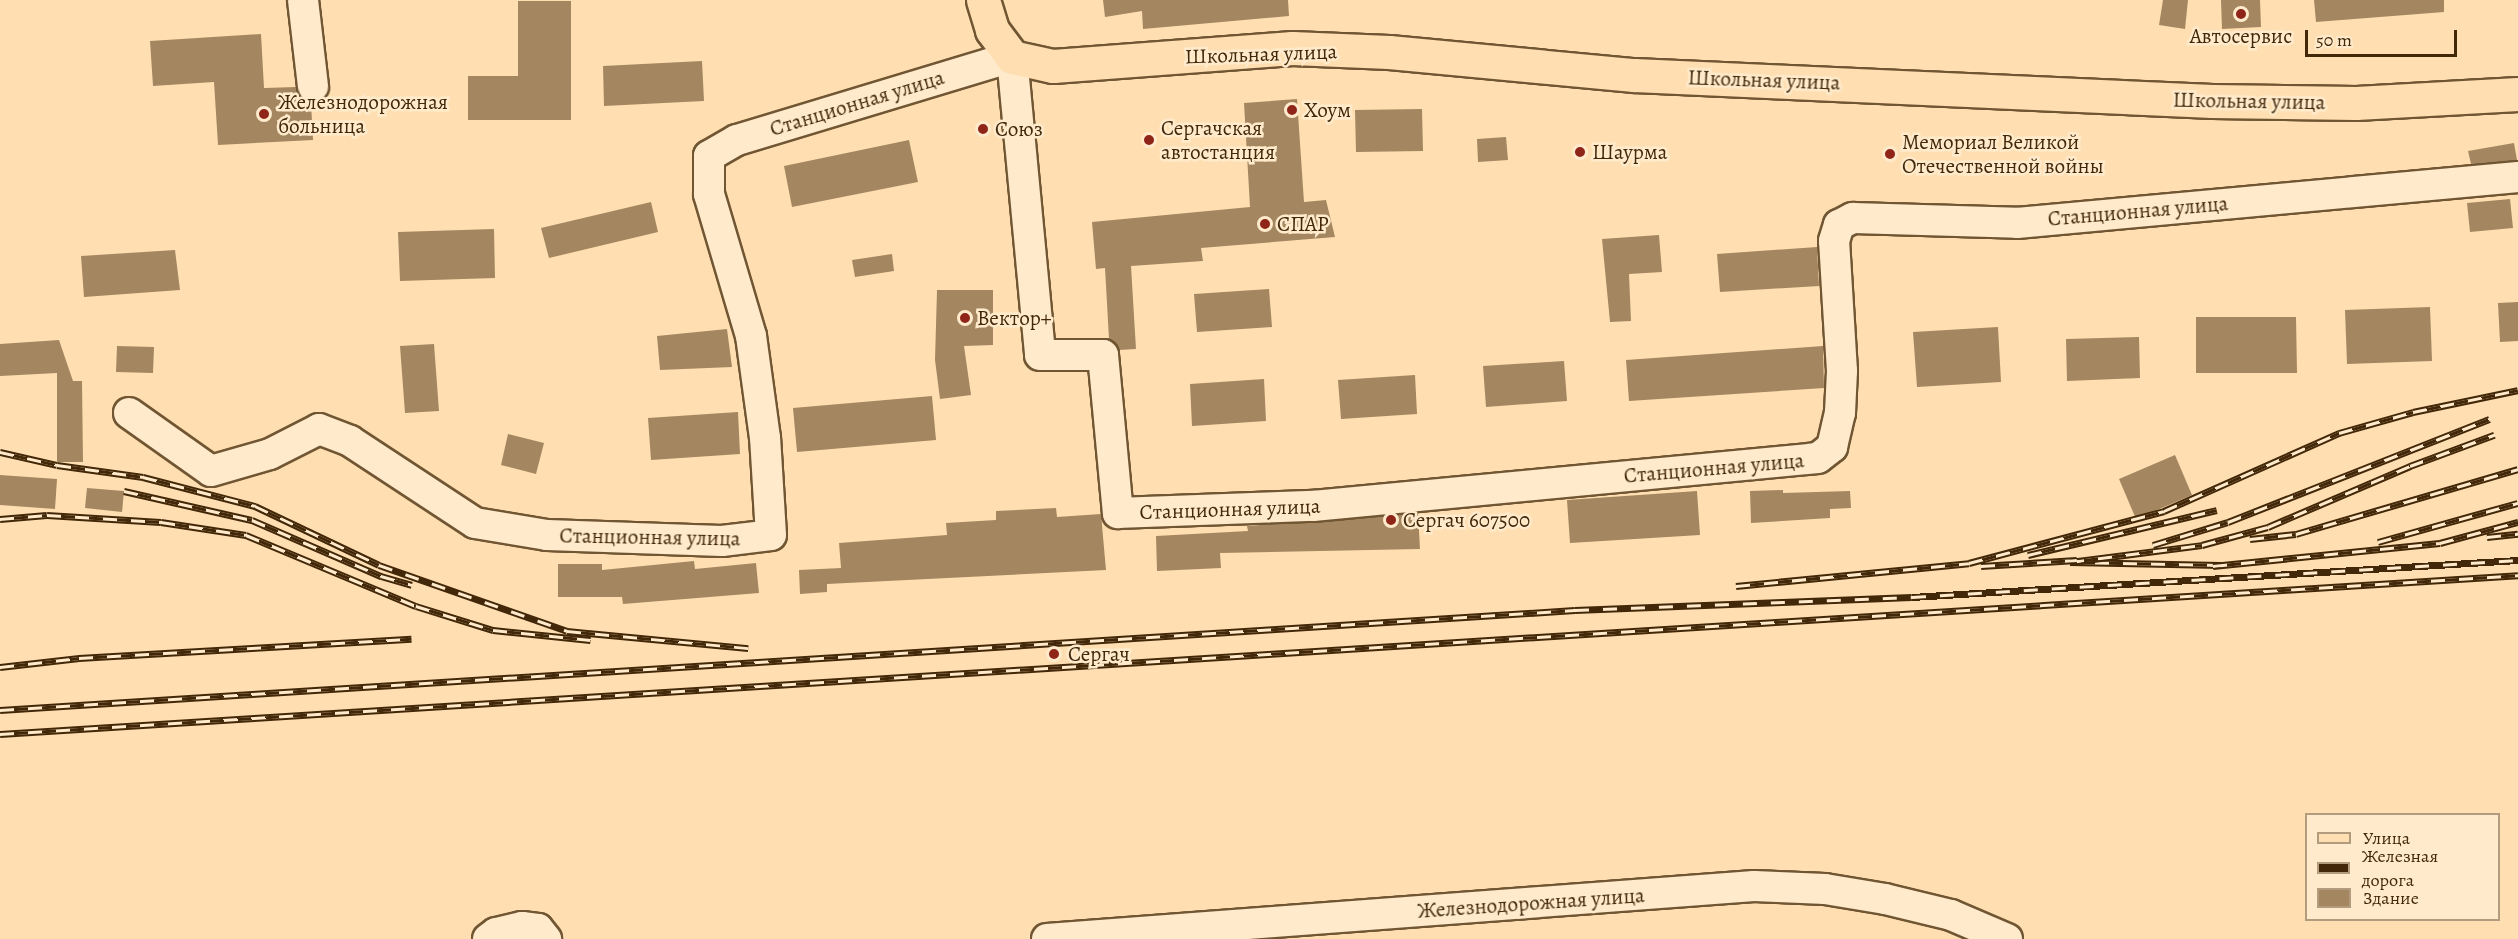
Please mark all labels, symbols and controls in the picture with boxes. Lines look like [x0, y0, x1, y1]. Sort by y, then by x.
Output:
marker: Автосервис [2234, 7, 2248, 21]
scale bar [2308, 18, 2460, 56]
place label: Автосервис [2190, 23, 2292, 49]
text: 50 m [2316, 28, 2352, 52]
street label: Школьная улица [1184, 39, 1338, 69]
street label: Станционная улица [767, 64, 947, 142]
street label: Школьная улица [1687, 65, 1841, 95]
street label: Школьная улица [2172, 87, 2326, 115]
place label: Железнодорожная больница [278, 89, 448, 139]
place label: Хоум [1304, 97, 1351, 123]
marker: Хоум [1285, 103, 1299, 117]
marker: Железнодорожная больница [255, 105, 273, 123]
place label: Сергачская автостанция [1161, 115, 1275, 165]
place label: Союз [995, 116, 1043, 142]
marker: Союз [976, 122, 990, 136]
place label: Мемориал Великой Отечественной войны [1902, 129, 2104, 179]
marker: Сергачская автостанция [1142, 133, 1156, 147]
place label: Шаурма [1592, 139, 1668, 165]
marker: Шаурма [1573, 145, 1587, 159]
marker: Мемориал Великой Отечественной войны [1883, 147, 1897, 161]
street label: Станционная улица [2047, 191, 2229, 231]
place label: СПАР [1277, 211, 1329, 237]
marker: СПАР [1258, 217, 1272, 231]
place label: Вектор+ [977, 305, 1051, 331]
marker: Вектор+ [958, 311, 972, 325]
street label: Станционная улица [1623, 448, 1805, 488]
street label: Станционная улица [1139, 493, 1321, 525]
place label: Сергач 607500 [1403, 507, 1530, 533]
marker: Сергач 607500 [1384, 513, 1398, 527]
street label: Станционная улица [559, 523, 741, 551]
place label: Сергач [1068, 641, 1130, 667]
marker: Сергач [1045, 645, 1063, 663]
legend [2305, 813, 2500, 921]
text: Улица [2363, 826, 2410, 850]
text: Железная дорога [2362, 844, 2438, 892]
street label: Железнодорожная улица [1417, 882, 1645, 924]
text: Здание [2363, 886, 2419, 910]

